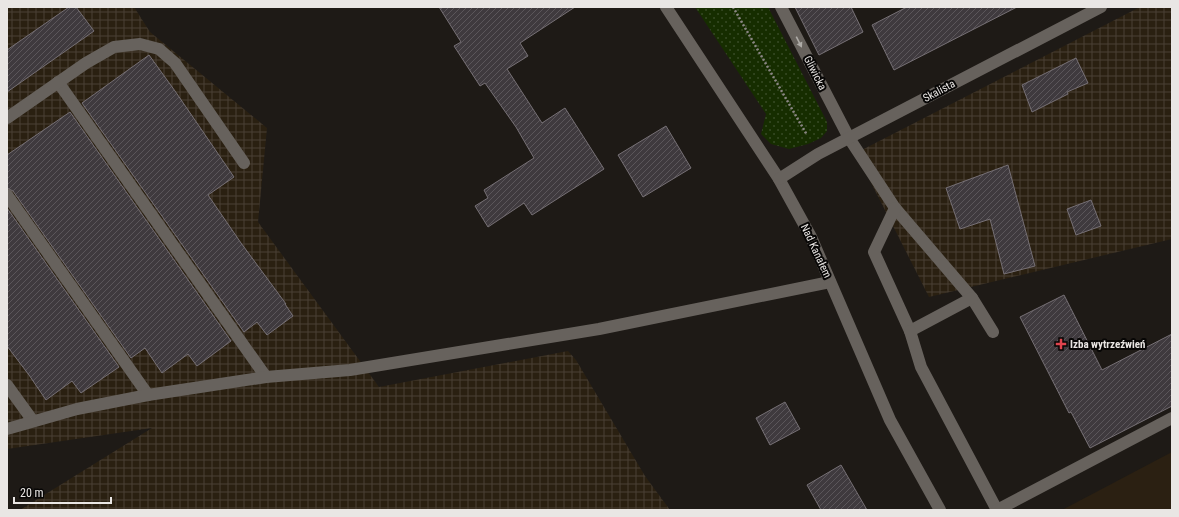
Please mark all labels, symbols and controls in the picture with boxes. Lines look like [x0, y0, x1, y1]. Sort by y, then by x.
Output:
one-way arrow [796, 36, 802, 47]
street label: Gliwicka [801, 54, 829, 92]
street label: Skalista [921, 77, 957, 105]
street label: Nad Kanałem [798, 222, 834, 280]
marker: Izba wytrzeźwień [1055, 338, 1067, 350]
place label: Izba wytrzeźwień [1070, 338, 1146, 351]
scale bar [14, 479, 111, 505]
text: 20 m [20, 486, 44, 500]

